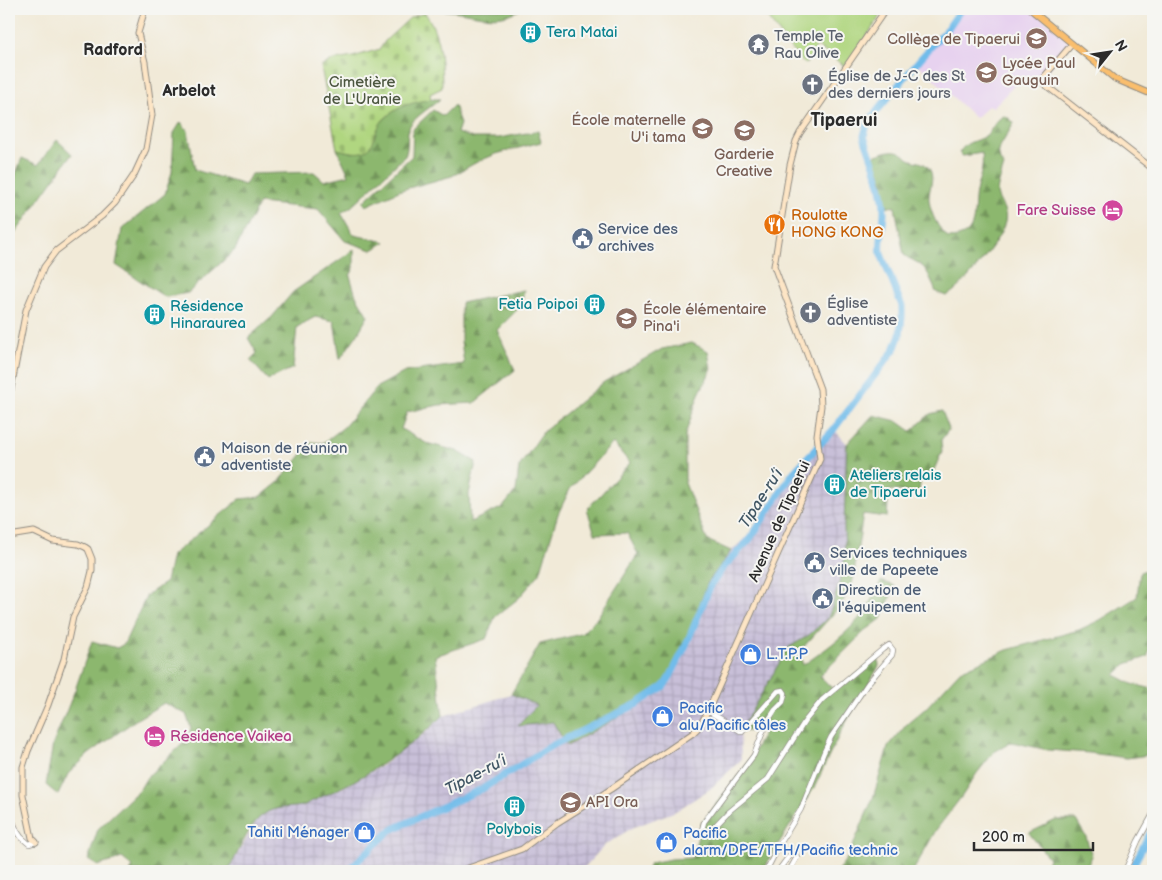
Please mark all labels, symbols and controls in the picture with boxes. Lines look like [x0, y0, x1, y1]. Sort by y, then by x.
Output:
building icon: Tera Matai [518, 20, 542, 44]
place label: Tera Matai [546, 23, 618, 42]
place label: Temple Te Rau Olive [774, 27, 844, 63]
school or university icon: Collège de Tipaerui [1024, 27, 1048, 51]
north arrow [1084, 28, 1134, 78]
place label: Collège de Tipaerui [887, 30, 1020, 49]
temple icon: Temple Te Rau Olive [746, 33, 770, 57]
text: N [1111, 37, 1131, 55]
district label: Radford [83, 41, 143, 60]
place label: Lycée Paul Gauguin [1002, 54, 1075, 90]
school or university icon: Lycée Paul Gauguin [974, 60, 998, 84]
place label: Église de J-C des St des derniers jours [828, 67, 965, 103]
park label: Cimetière de L'Uranie [323, 73, 401, 109]
church icon: Église de J-C des St des derniers jours [800, 73, 824, 97]
district label: Arbelot [162, 82, 216, 101]
district label: Tipaerui [811, 110, 877, 131]
place label: École maternelle U'i tama [572, 111, 686, 147]
school or university icon: École maternelle U'i tama [690, 117, 714, 141]
school or university icon: Garderie Creative [732, 119, 756, 143]
place label: Garderie Creative [714, 145, 774, 181]
hotel icon: Fare Suisse [1100, 198, 1124, 222]
place label: Fare Suisse [1017, 201, 1096, 220]
place label: Roulotte HONG KONG [791, 206, 883, 242]
restaurant icon: Roulotte HONG KONG [763, 212, 787, 236]
place label: Service des archives [598, 220, 679, 256]
public building icon: Service des archives [570, 226, 594, 250]
building icon: Fetia Poipoi [582, 292, 606, 316]
place label: Église adventiste [827, 294, 897, 330]
place label: Fetia Poipoi [498, 295, 578, 314]
place label: Résidence Hinaraurea [170, 297, 246, 333]
place label: École élémentaire Pina'i [643, 300, 767, 336]
church icon: Église adventiste [799, 300, 823, 324]
building icon: Résidence Hinaraurea [142, 303, 166, 327]
school or university icon: École élémentaire Pina'i [615, 306, 639, 330]
place label: Maison de réunion adventiste [221, 439, 347, 475]
public building icon: Maison de réunion adventiste [193, 445, 217, 469]
street label: Avenue de Tipaerui [744, 458, 815, 585]
water label: Tipae-ru’i [735, 464, 788, 532]
place label: Ateliers relais de Tipaerui [850, 466, 942, 502]
building icon: Ateliers relais de Tipaerui [822, 472, 846, 496]
place label: Services techniques ville de Papeete [829, 544, 968, 580]
public building icon: Services techniques ville de Papeete [802, 550, 826, 574]
place label: Direction de l'équipement [838, 581, 926, 617]
public building icon: Direction de l'équipement [810, 587, 834, 611]
shop icon: L.T.P.P [738, 642, 762, 666]
place label: L.T.P.P [766, 645, 809, 664]
place label: Pacific alu/Pacific tôles [679, 699, 787, 735]
shop icon: Pacific alu/Pacific tôles [651, 705, 675, 729]
hotel icon: Résidence Vaikea [142, 724, 166, 748]
place label: Résidence Vaikea [170, 727, 292, 746]
water label: Tipae-ru’i [442, 751, 511, 799]
school or university icon: API Ora [558, 790, 582, 814]
place label: API Ora [586, 793, 638, 812]
building icon: Polybois [502, 794, 526, 818]
shop icon: Tahiti Ménager [353, 820, 377, 844]
place label: Polybois [486, 820, 542, 839]
scale bar [974, 820, 1093, 852]
place label: Tahiti Ménager [247, 823, 350, 842]
place label: Pacific alarm/DPE/TFH/Pacific technic [683, 824, 898, 860]
text: 200 m [982, 828, 1025, 847]
shop icon: Pacific alarm/DPE/TFH/Pacific technic [655, 830, 679, 854]

